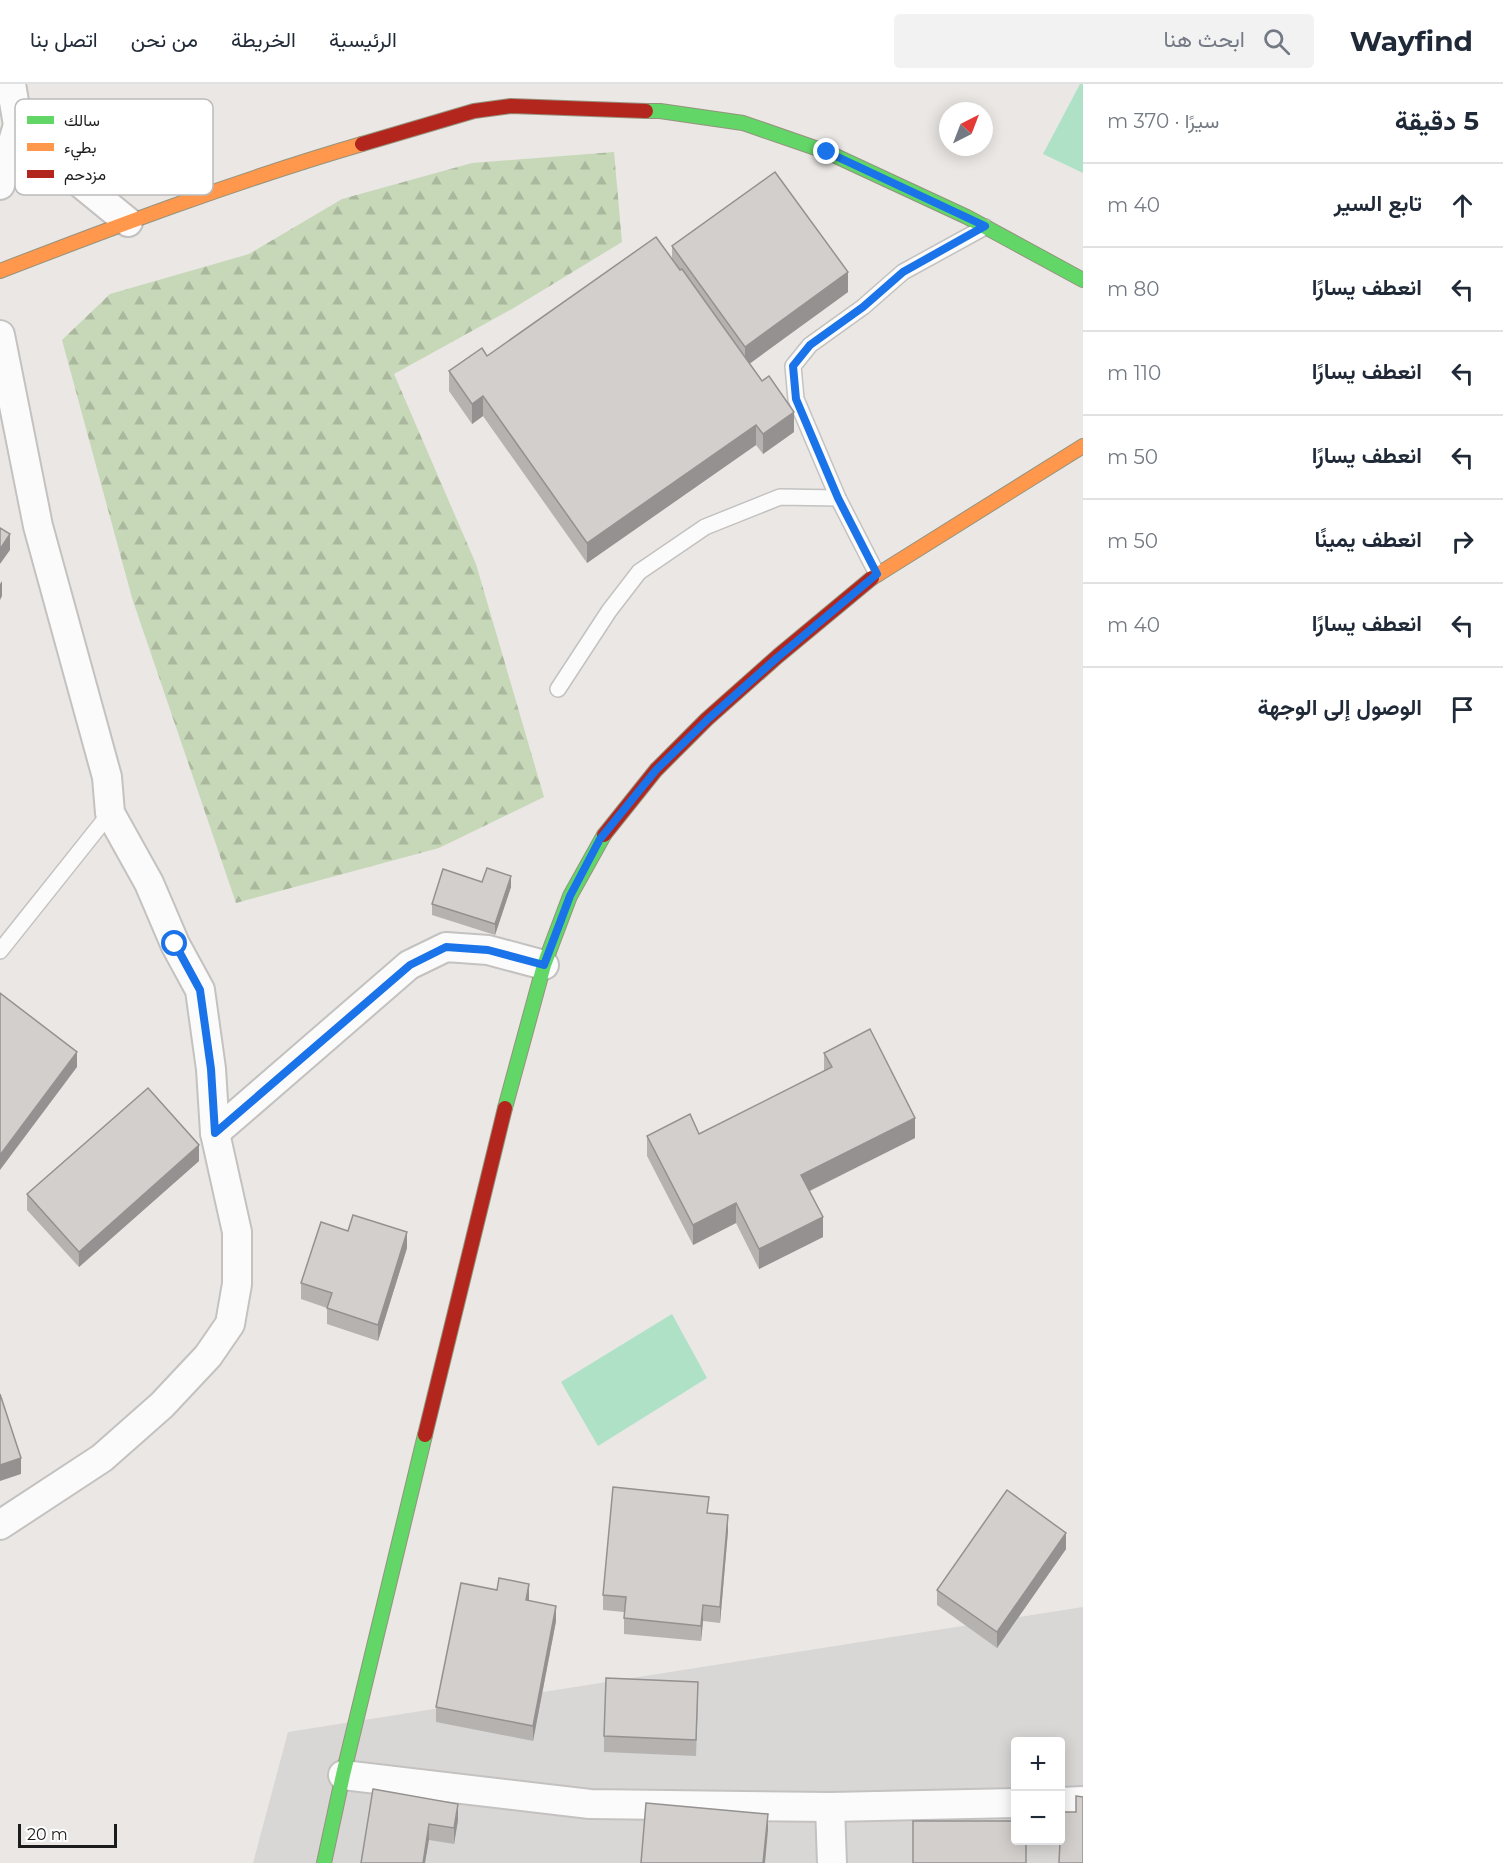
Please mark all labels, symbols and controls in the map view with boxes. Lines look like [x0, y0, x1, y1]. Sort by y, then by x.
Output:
search box [894, 14, 1314, 68]
text: Wayfind [1350, 24, 1473, 58]
icon: search [1260, 25, 1293, 58]
text: ابحث هنا [1164, 26, 1245, 53]
text: اتصل بنا [30, 27, 98, 52]
text: من نحن [131, 27, 198, 52]
text: الخريطة [231, 27, 296, 52]
text: الرئيسية [329, 27, 397, 52]
legend [15, 99, 213, 195]
north arrow [939, 102, 993, 156]
text: 5 دقيقة [1395, 105, 1479, 137]
text: سيرًا · 370 m [1107, 109, 1219, 133]
text: سالك [64, 111, 100, 130]
text: بطيء [64, 138, 96, 161]
route end [813, 138, 839, 164]
text: مزدحم [64, 165, 106, 185]
icon: ahead [1446, 189, 1479, 222]
text: تابع السير [1334, 190, 1422, 217]
text: 40 m [1107, 193, 1160, 217]
icon: left [1446, 273, 1479, 306]
text: انعطف يسارًا [1312, 274, 1422, 301]
text: 80 m [1107, 277, 1159, 301]
icon: left [1446, 357, 1479, 390]
text: انعطف يسارًا [1312, 358, 1422, 385]
text: 110 m [1107, 361, 1161, 385]
icon: left [1446, 441, 1479, 474]
text: انعطف يسارًا [1312, 442, 1422, 469]
text: 50 m [1107, 445, 1158, 469]
icon: right [1446, 525, 1479, 558]
text: انعطف يمينًا [1314, 526, 1422, 553]
text: 50 m [1107, 529, 1158, 553]
icon: left [1446, 609, 1479, 642]
text: انعطف يسارًا [1312, 610, 1422, 637]
text: 40 m [1107, 613, 1160, 637]
icon: arrive [1446, 693, 1479, 726]
text: الوصول إلى الوجهة [1257, 694, 1422, 721]
route start [161, 930, 187, 956]
map controls [1011, 1737, 1065, 1845]
button: + [1011, 1737, 1065, 1791]
button: − [1011, 1791, 1065, 1845]
scale bar [18, 1821, 117, 1848]
text: 20 m [27, 1825, 68, 1844]

